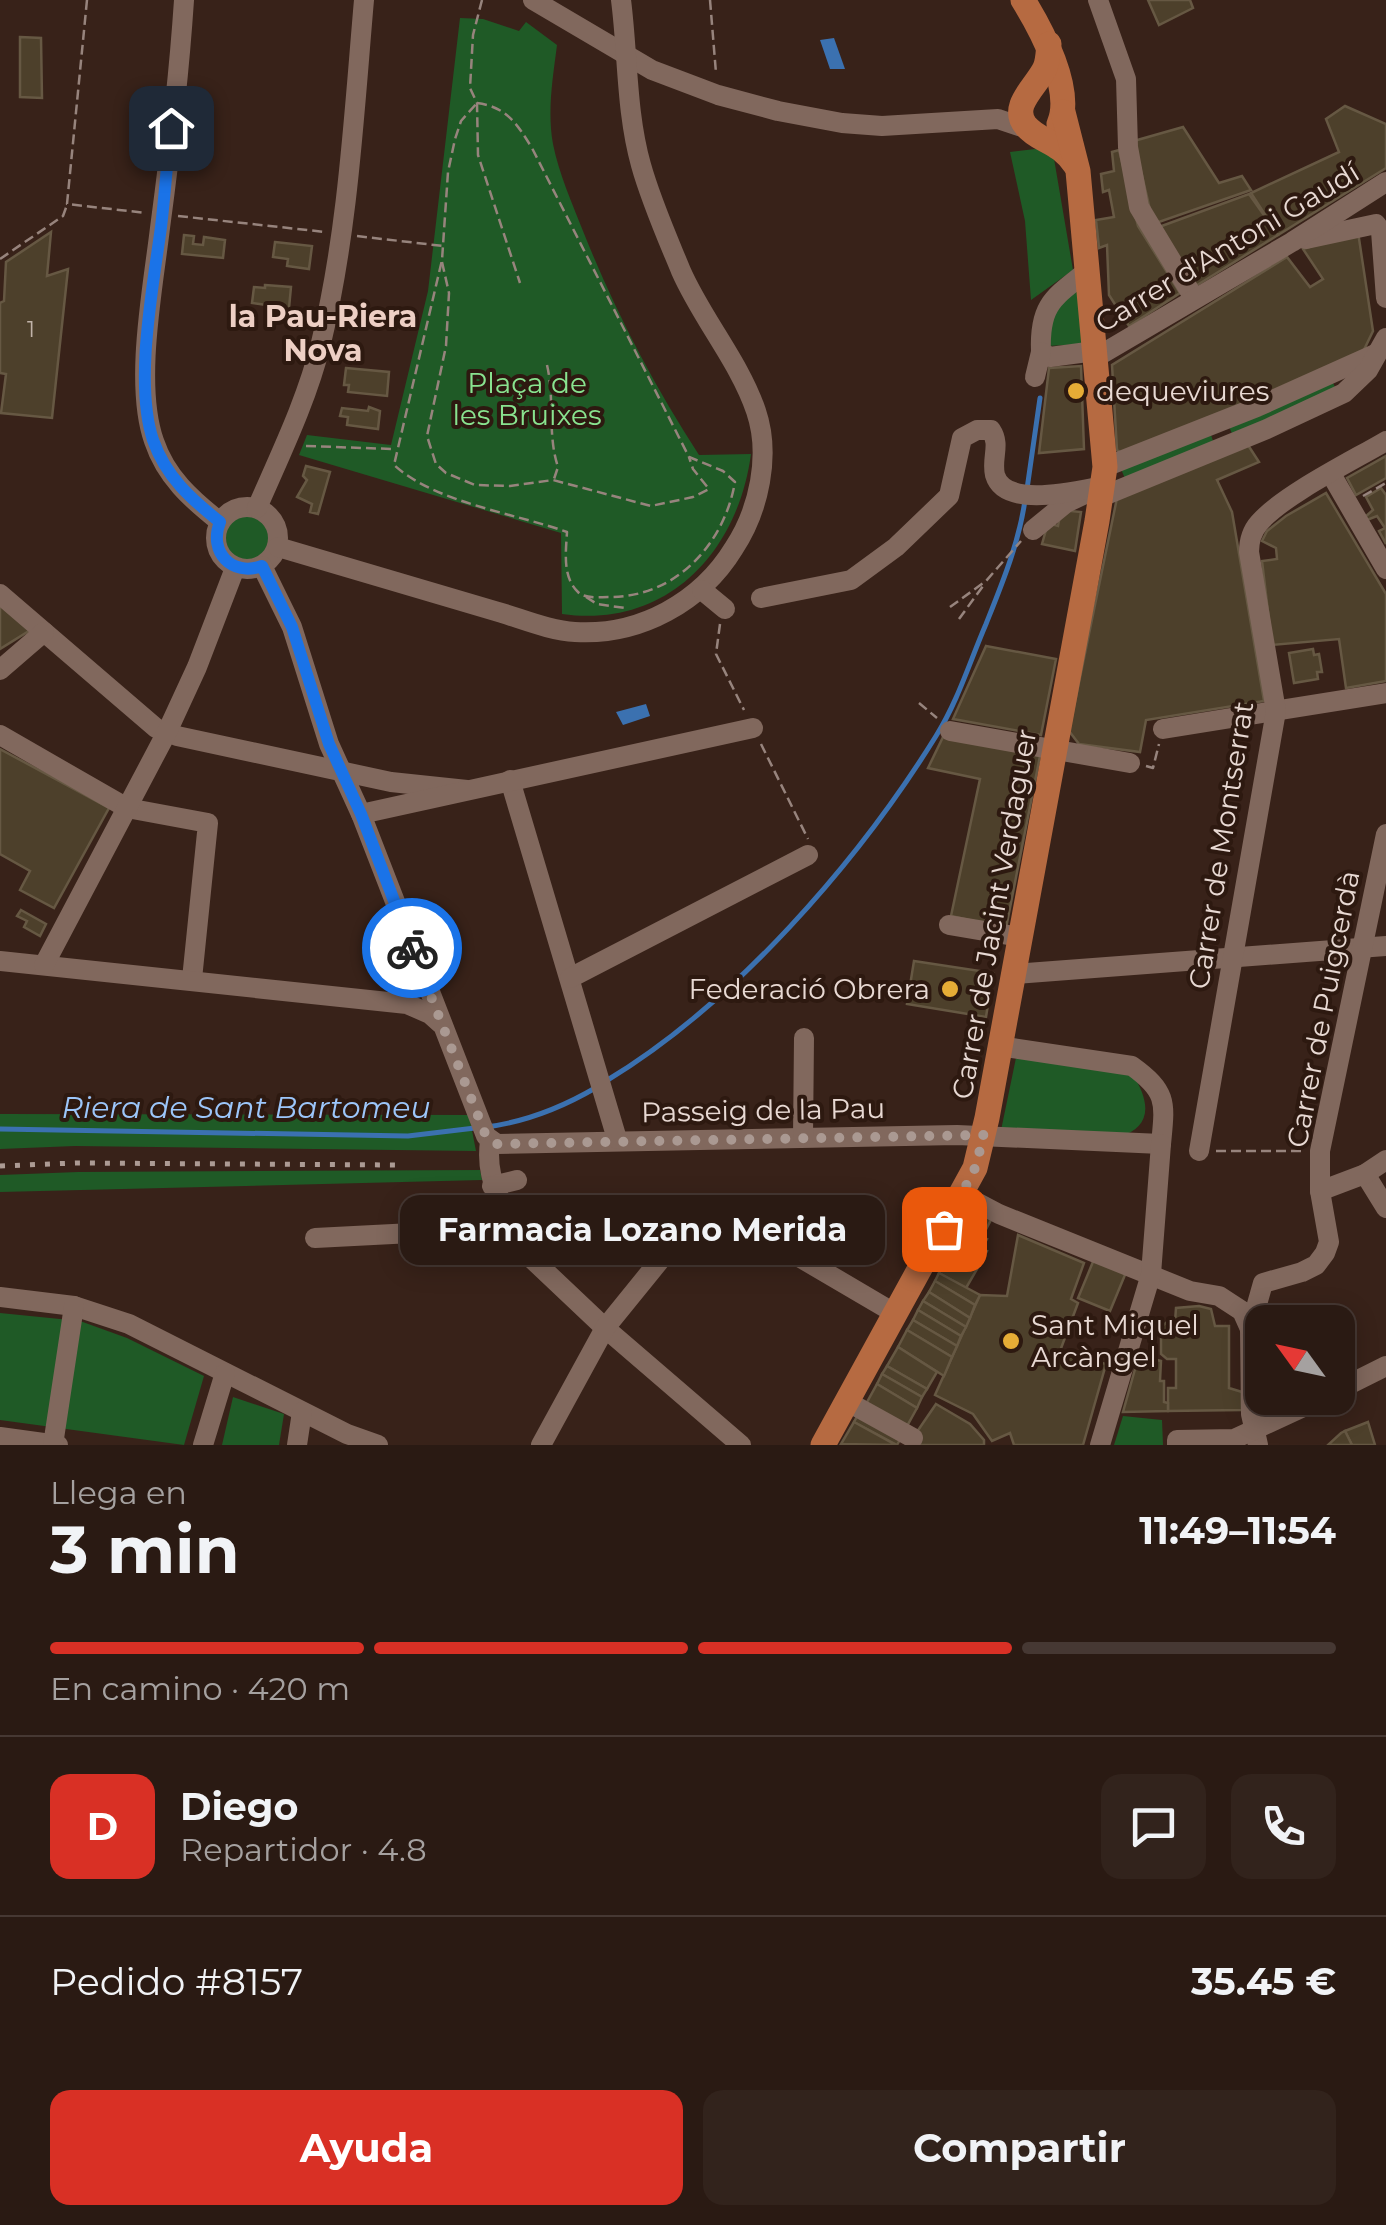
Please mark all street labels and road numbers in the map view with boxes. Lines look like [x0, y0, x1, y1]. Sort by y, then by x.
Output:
street label: Carrer d'Antoni Gaudí [1089, 154, 1366, 339]
street label: Carrer de Montserrat [1181, 699, 1261, 991]
street label: Carrer de Jacint Verdaguer [945, 726, 1043, 1102]
street label: Carrer de Puigcerdà [1279, 868, 1367, 1150]
street label: Passeig de la Pau [641, 1091, 885, 1129]

